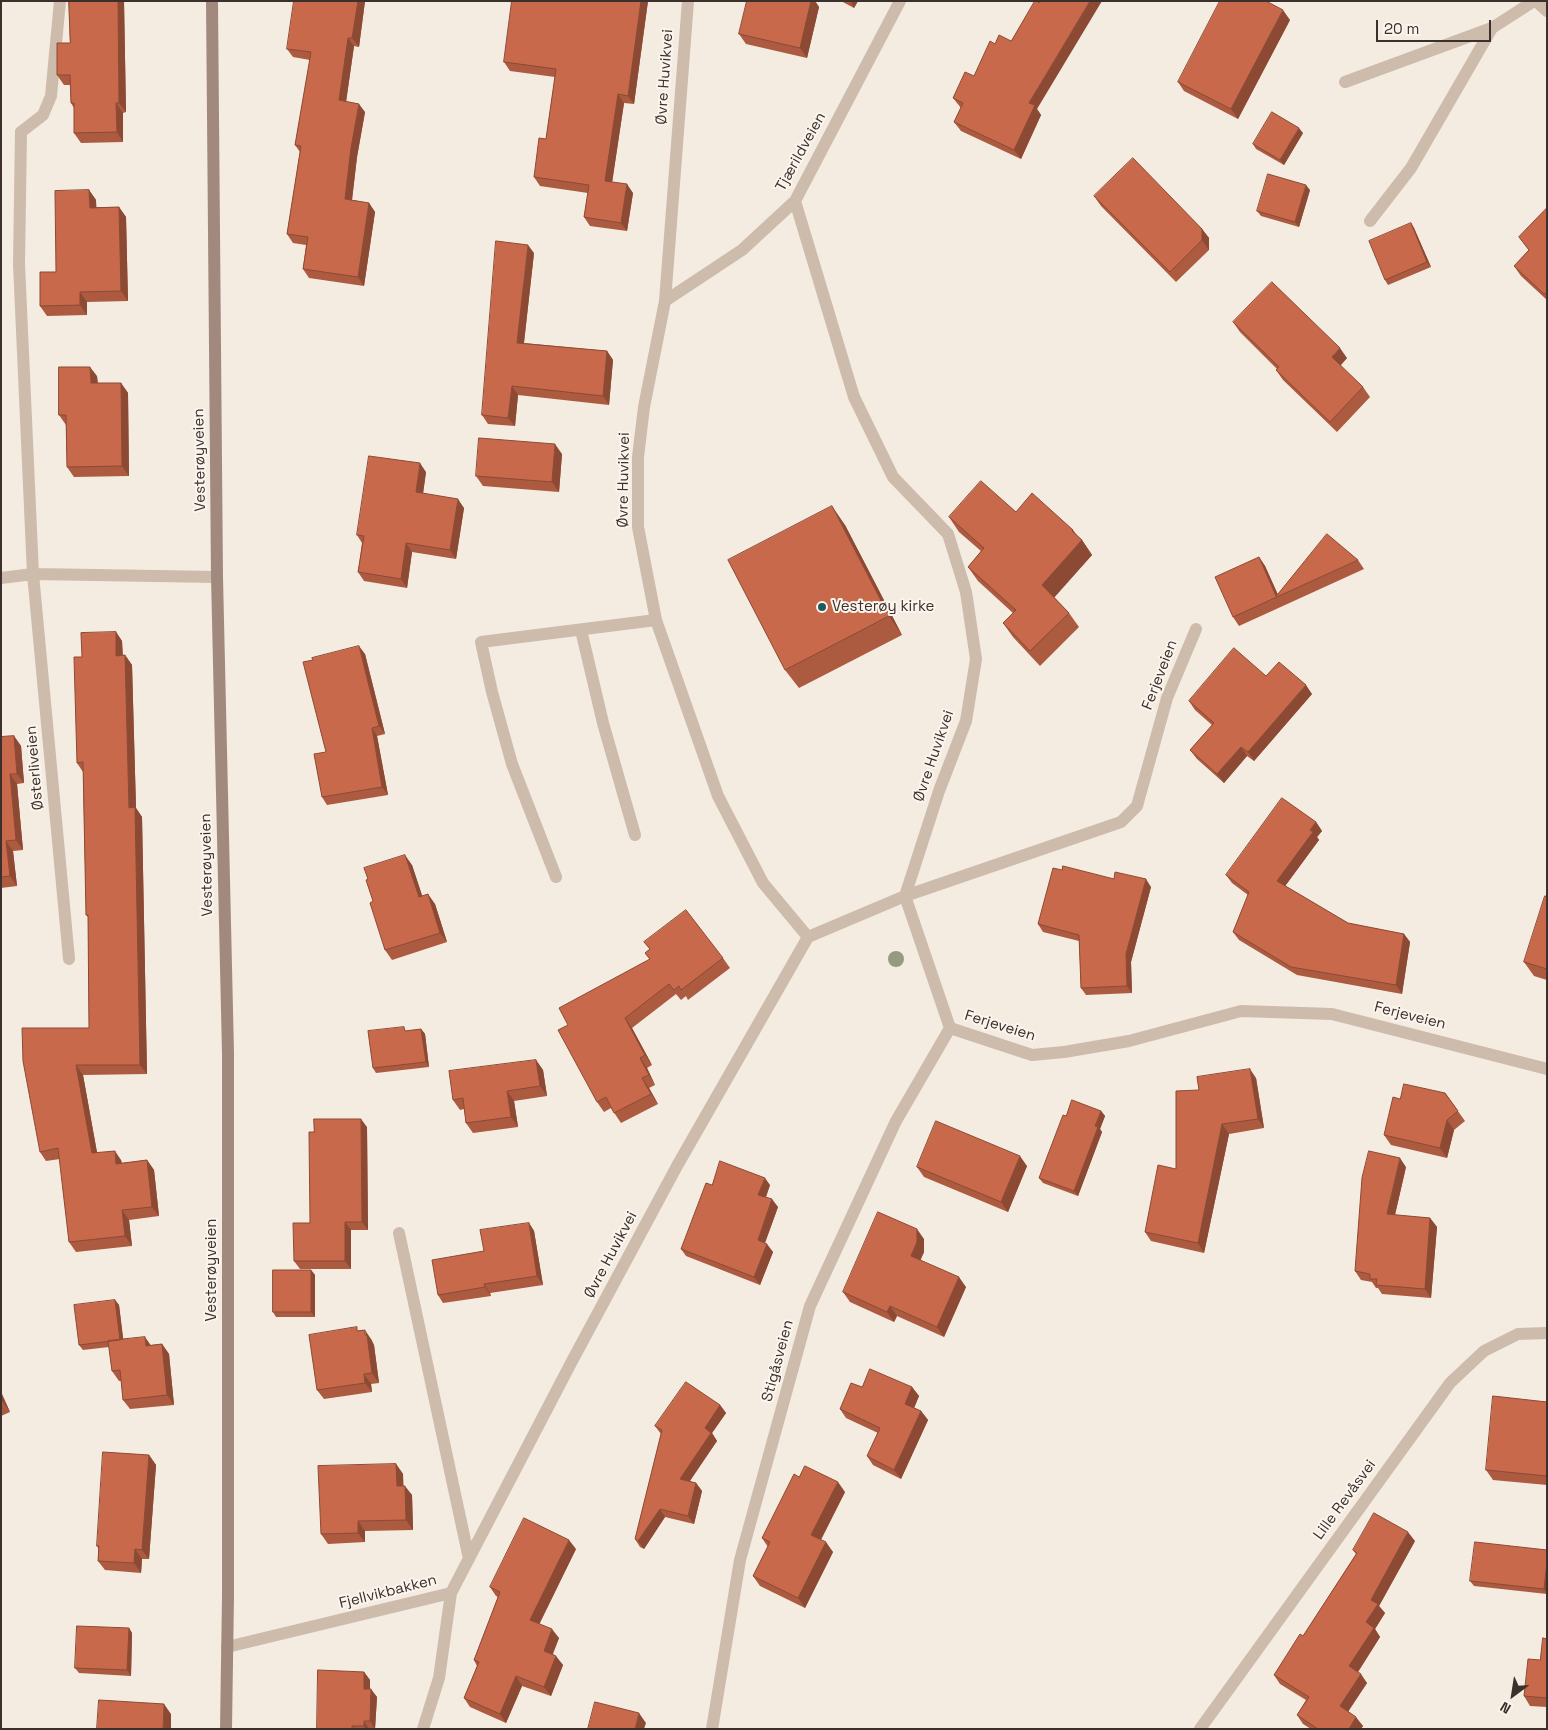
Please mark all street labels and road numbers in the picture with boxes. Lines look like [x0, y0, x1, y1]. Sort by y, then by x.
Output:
street label: Øvre Huvikvei [653, 29, 677, 125]
street label: Tjærildveien [772, 109, 830, 195]
street label: Vesterøyveien [190, 408, 210, 512]
street label: Øvre Huvikvei [614, 432, 634, 528]
street label: Ferjeveien [1138, 638, 1182, 712]
street label: Øvre Huvikvei [910, 708, 958, 804]
street label: Østerliveien [22, 725, 48, 811]
street label: Vesterøyveien [197, 813, 217, 917]
street label: Ferjeveien [1372, 998, 1448, 1034]
street label: Ferjeveien [962, 1007, 1038, 1045]
street label: Øvre Huvikvei [581, 1209, 641, 1301]
street label: Vesterøyveien [203, 1218, 221, 1322]
street label: Stigåsveien [758, 1318, 798, 1404]
street label: Lille Revåsvei [1310, 1457, 1380, 1543]
street label: Fjellvikbakken [337, 1571, 439, 1613]

